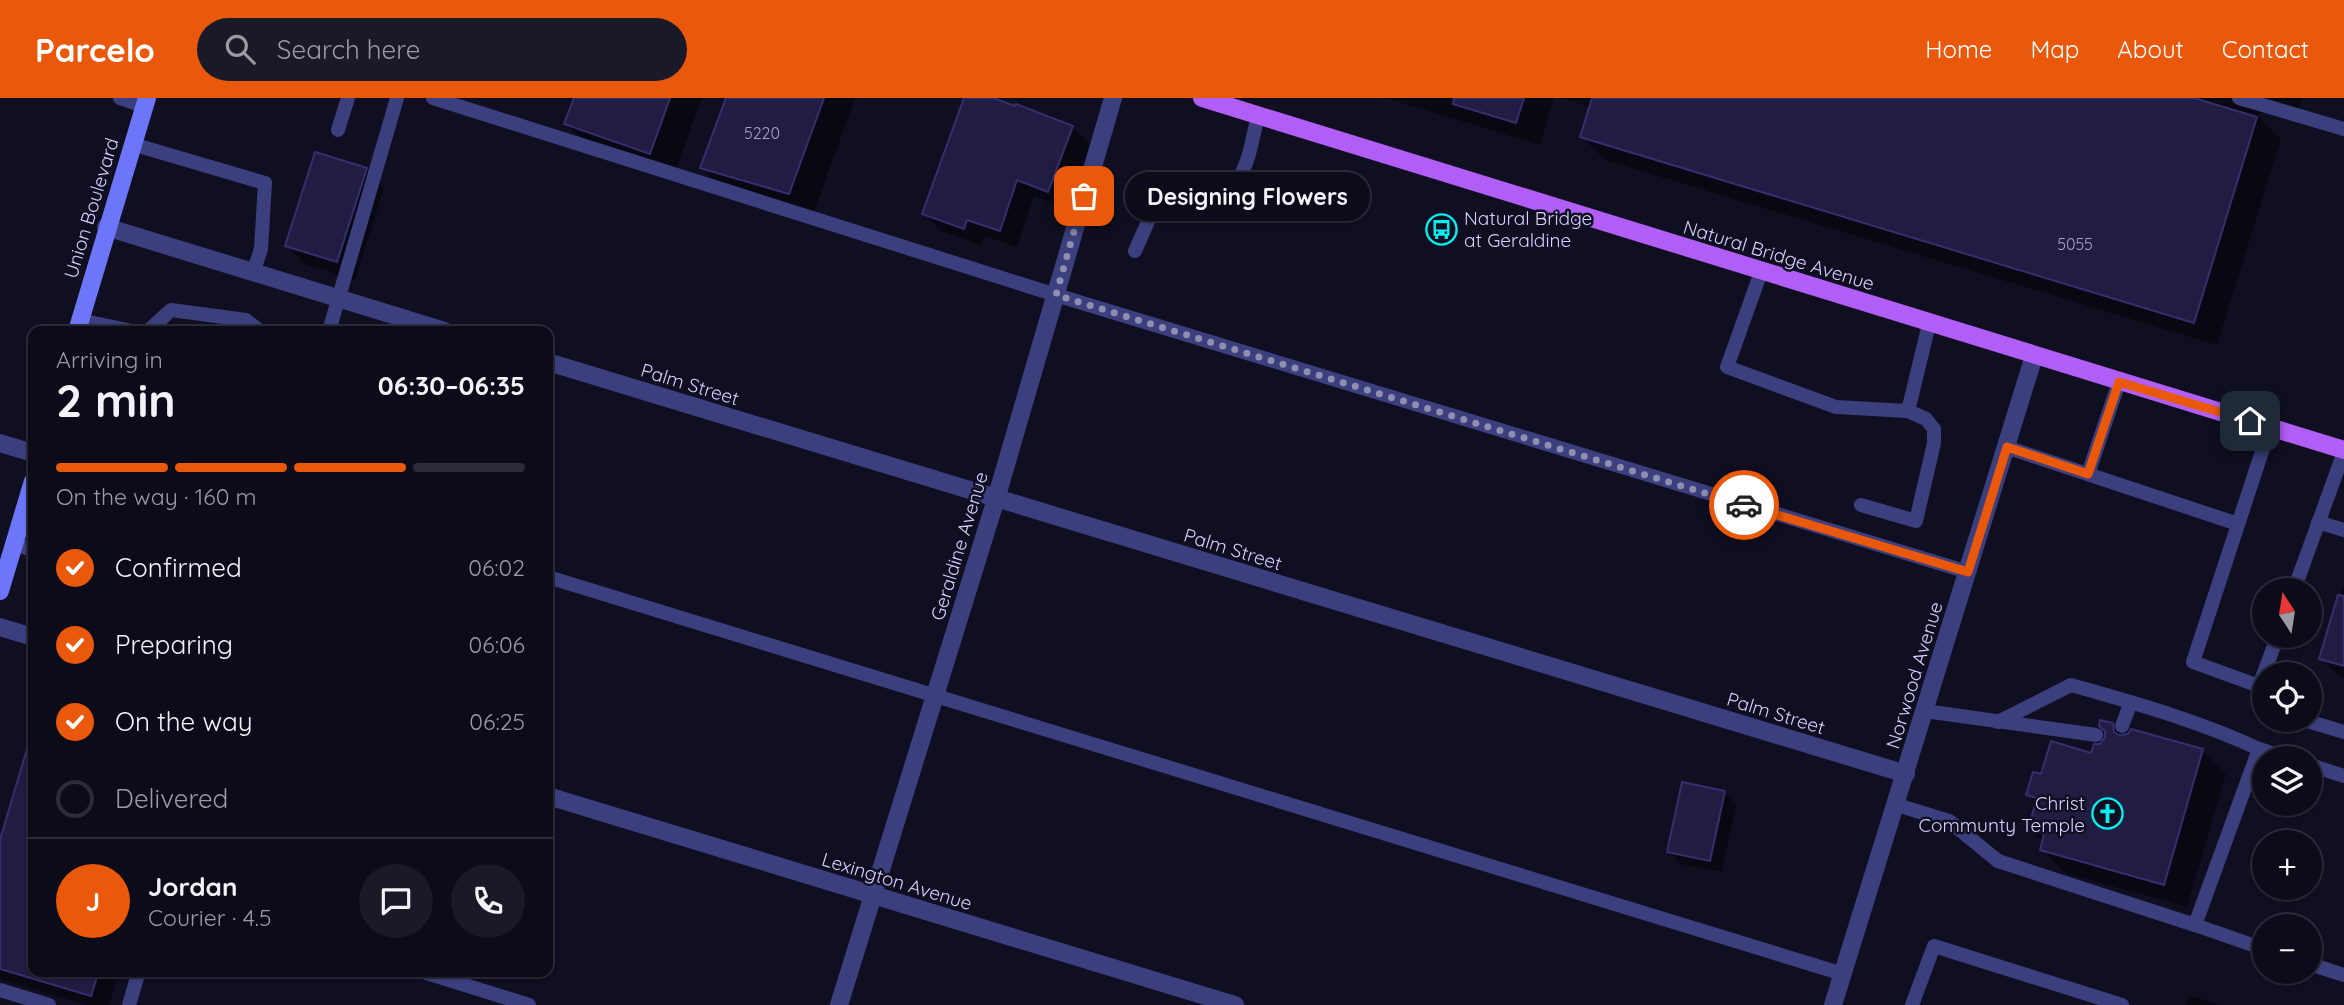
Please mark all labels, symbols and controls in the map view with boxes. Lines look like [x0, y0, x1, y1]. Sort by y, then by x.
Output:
search box [197, 18, 687, 81]
text: Parcelo [35, 29, 155, 70]
icon: search [221, 30, 259, 68]
text: Search here [277, 33, 420, 66]
text: Home [1925, 34, 1992, 64]
text: Map [2030, 34, 2079, 64]
text: About [2117, 34, 2184, 64]
text: Contact [2222, 34, 2309, 64]
house number: 5220 [744, 123, 780, 143]
street label: Union Boulevard [58, 135, 124, 281]
pin [1054, 166, 1114, 226]
callout: Designing Flowers [1126, 172, 1371, 220]
icon: bag [1065, 177, 1103, 215]
text: Designing Flowers [1147, 182, 1348, 211]
place label: Natural Bridge at Geraldine [1464, 206, 1592, 252]
bus stop icon: Natural Bridge at Geraldine [1424, 212, 1458, 246]
street label: Natural Bridge Avenue [1681, 215, 1877, 295]
house number: 5055 [2057, 234, 2093, 254]
text: Arriving in [56, 345, 163, 374]
street label: Palm Street [638, 358, 742, 410]
text: 06:30–06:35 [378, 369, 525, 402]
text: 2 min [56, 371, 176, 429]
pin [2220, 391, 2280, 451]
icon: home [2231, 402, 2269, 440]
street label: Geraldine Avenue [925, 469, 993, 623]
courier [1709, 470, 1779, 540]
text: On the way · 160 m [56, 482, 257, 511]
icon: car [1725, 486, 1763, 524]
street label: Palm Street [1181, 523, 1285, 575]
icon: check [56, 549, 94, 587]
text: Confirmed [115, 551, 242, 584]
text: 06:02 [468, 553, 525, 582]
north arrow [2252, 578, 2322, 648]
map controls [2252, 578, 2322, 984]
street label: Norwood Avenue [1880, 599, 1948, 751]
icon: check [56, 626, 94, 664]
text: Preparing [115, 628, 233, 661]
text: 06:06 [469, 630, 525, 659]
button: locate [2252, 662, 2322, 732]
street label: Palm Street [1724, 687, 1828, 739]
icon: check [56, 703, 94, 741]
text: On the way [115, 705, 253, 738]
text: 06:25 [469, 707, 525, 736]
button: layers [2252, 746, 2322, 816]
text: Delivered [115, 782, 228, 815]
place label: Christ Communty Temple [1919, 791, 2085, 837]
church icon: Christ Communty Temple [2091, 797, 2125, 831]
button: + [2252, 830, 2322, 900]
street label: Lexington Avenue [819, 847, 975, 915]
button: chat [359, 864, 433, 938]
button: phone [451, 864, 525, 938]
text: Jordan [148, 870, 237, 903]
text: J [86, 885, 100, 918]
text: Courier · 4.5 [148, 903, 272, 932]
button: − [2252, 914, 2322, 984]

